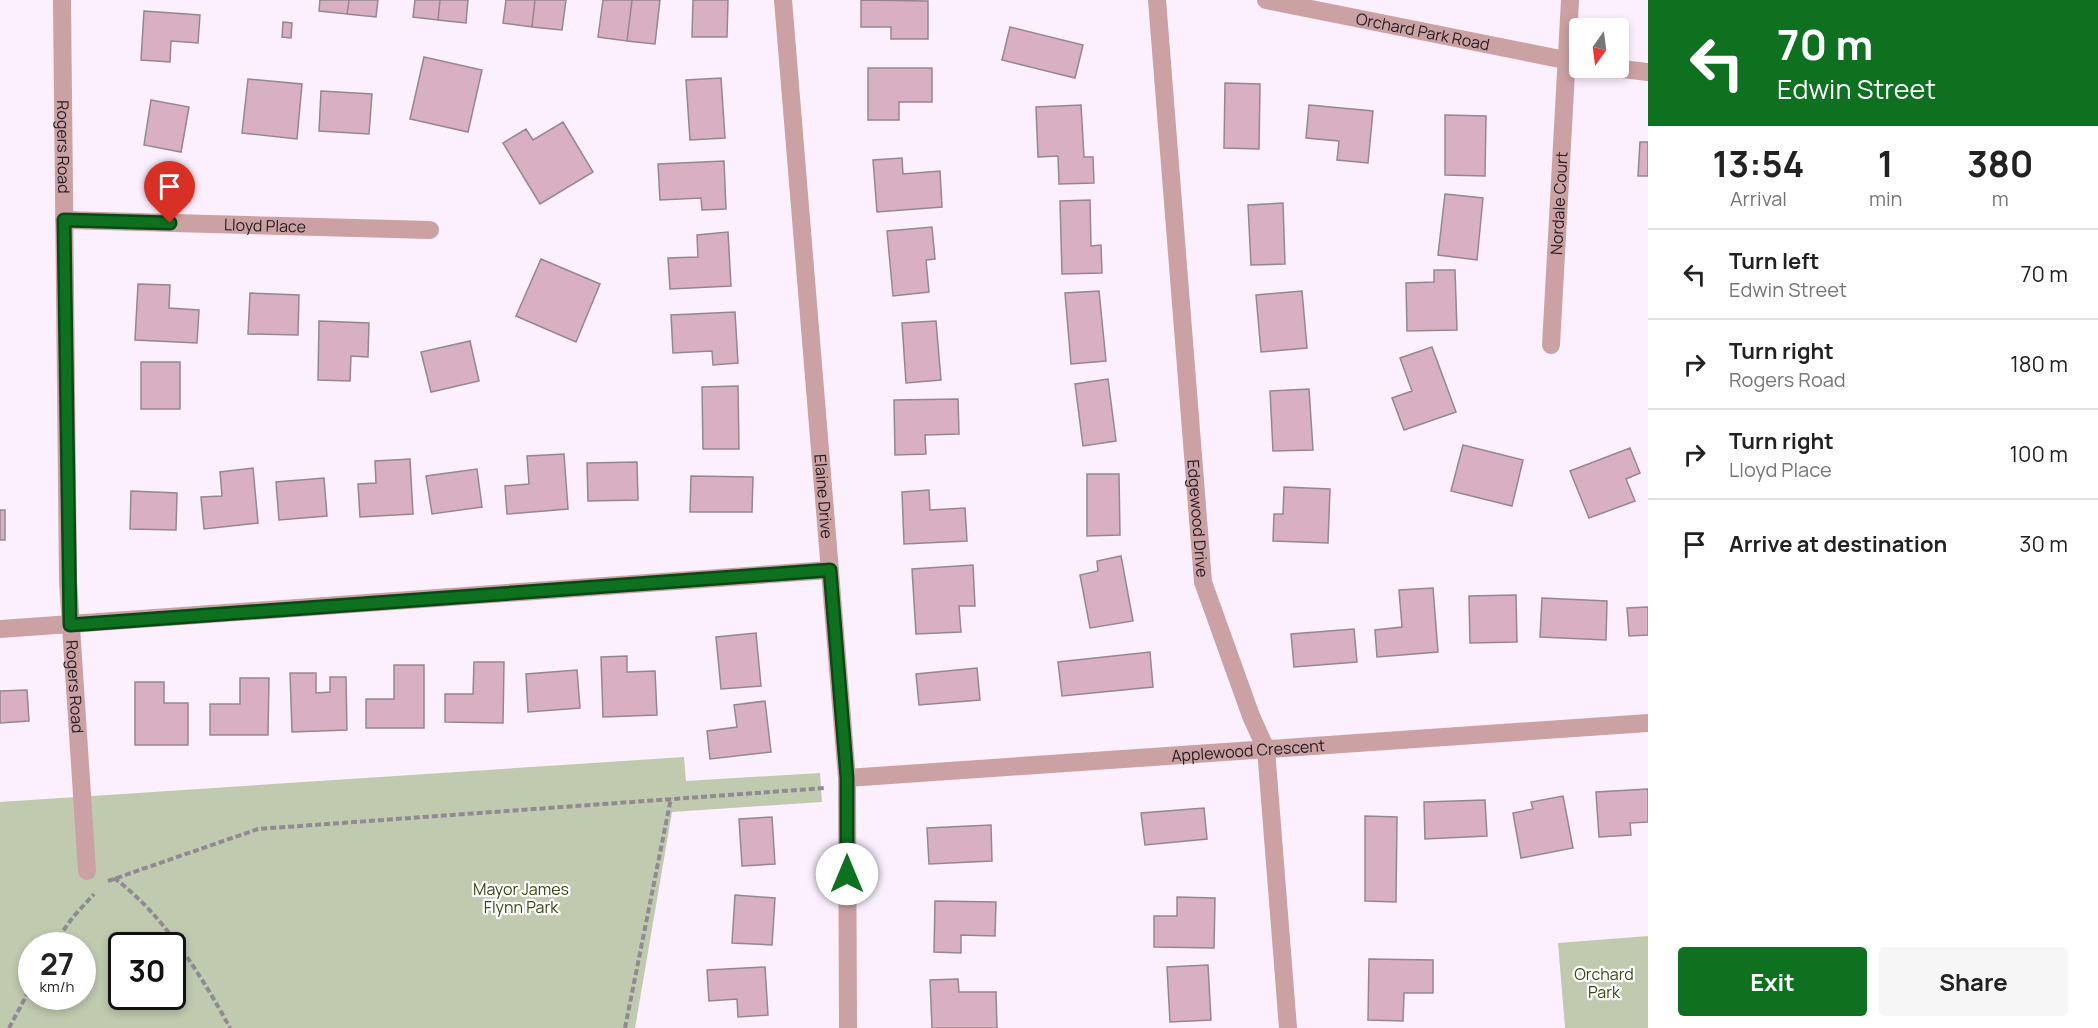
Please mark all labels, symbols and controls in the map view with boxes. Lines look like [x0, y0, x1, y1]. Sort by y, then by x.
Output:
street label: Orchard Park Road [1354, 7, 1492, 56]
text: 70 m [1777, 15, 1873, 73]
north arrow [1569, 18, 1629, 78]
map controls [1569, 18, 1629, 78]
icon: left [1678, 24, 1756, 102]
text: Edwin Street [1777, 70, 1936, 107]
street label: Rogers Road [52, 100, 75, 194]
text: 13:54 [1712, 139, 1804, 188]
text: 1 [1878, 139, 1894, 188]
text: 380 [1967, 139, 2034, 188]
street label: Nordale Court [1545, 151, 1573, 255]
pin [144, 161, 195, 223]
icon: arrive [153, 170, 186, 203]
text: Arrival [1730, 185, 1787, 212]
text: min [1869, 185, 1902, 212]
text: m [1992, 185, 2009, 212]
street label: Lloyd Place [224, 213, 306, 238]
text: Turn left [1729, 246, 1819, 276]
icon: left [1678, 258, 1711, 291]
text: 70 m [2020, 259, 2068, 289]
text: Edwin Street [1729, 276, 1847, 303]
text: Turn right [1729, 336, 1834, 366]
icon: right [1678, 348, 1711, 381]
text: 180 m [2010, 349, 2068, 379]
text: Rogers Road [1729, 366, 1846, 393]
text: Turn right [1729, 426, 1834, 456]
icon: right [1678, 438, 1711, 471]
text: 100 m [2010, 439, 2068, 469]
street label: Elaine Drive [809, 453, 838, 540]
text: Lloyd Place [1729, 456, 1832, 483]
street label: Edgewood Drive [1182, 459, 1214, 578]
icon: arrive [1678, 528, 1711, 561]
text: Arrive at destination [1729, 529, 1947, 559]
text: 30 m [2019, 529, 2068, 559]
street label: Rogers Road [61, 639, 89, 734]
street label: Applewood Crescent [1170, 734, 1326, 767]
position arrow [815, 842, 879, 906]
park label: Mayor James Flynn Park [473, 878, 569, 918]
speed limit sign: 30 [108, 932, 186, 1010]
text: 27 [40, 943, 74, 984]
button: Exit [1678, 947, 1867, 1016]
button: Share [1879, 947, 2068, 1016]
park label: Orchard Park [1574, 963, 1634, 1003]
text: km/h [40, 976, 74, 997]

